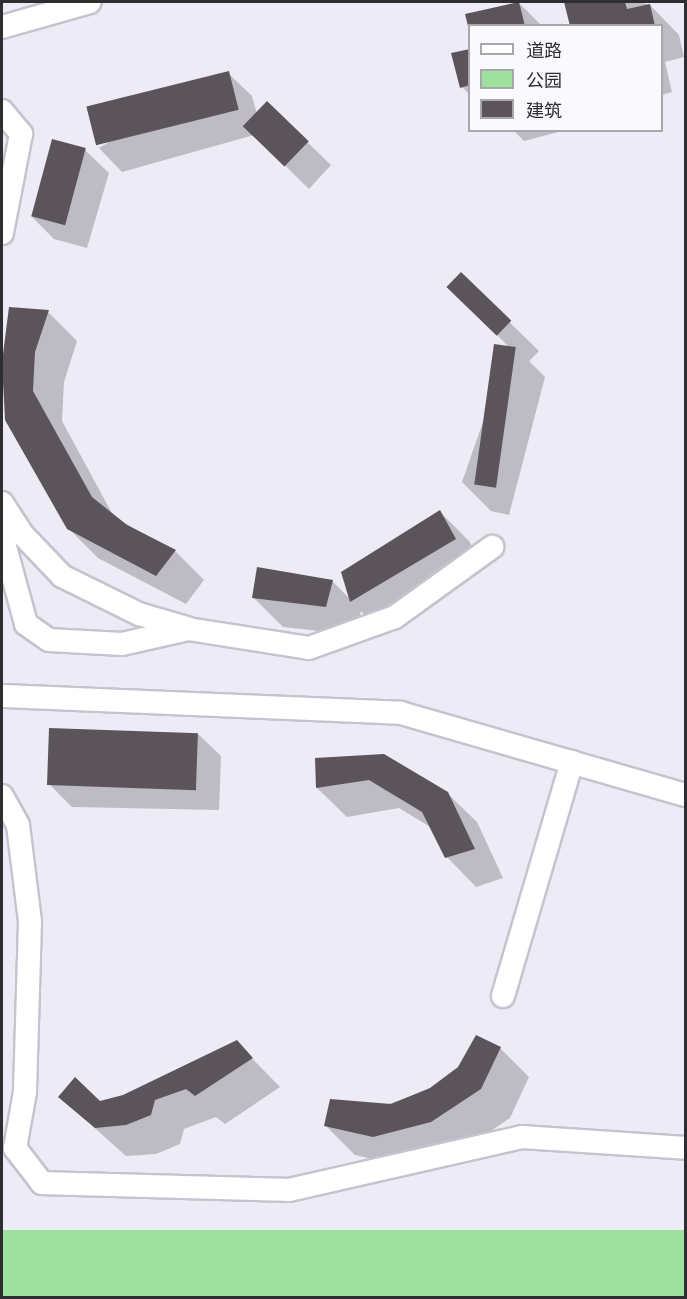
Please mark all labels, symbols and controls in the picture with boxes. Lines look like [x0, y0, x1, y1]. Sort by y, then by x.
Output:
legend [468, 24, 663, 132]
text: 道路 [526, 39, 562, 61]
text: 公园 [526, 69, 562, 91]
text: 建筑 [526, 99, 562, 121]

